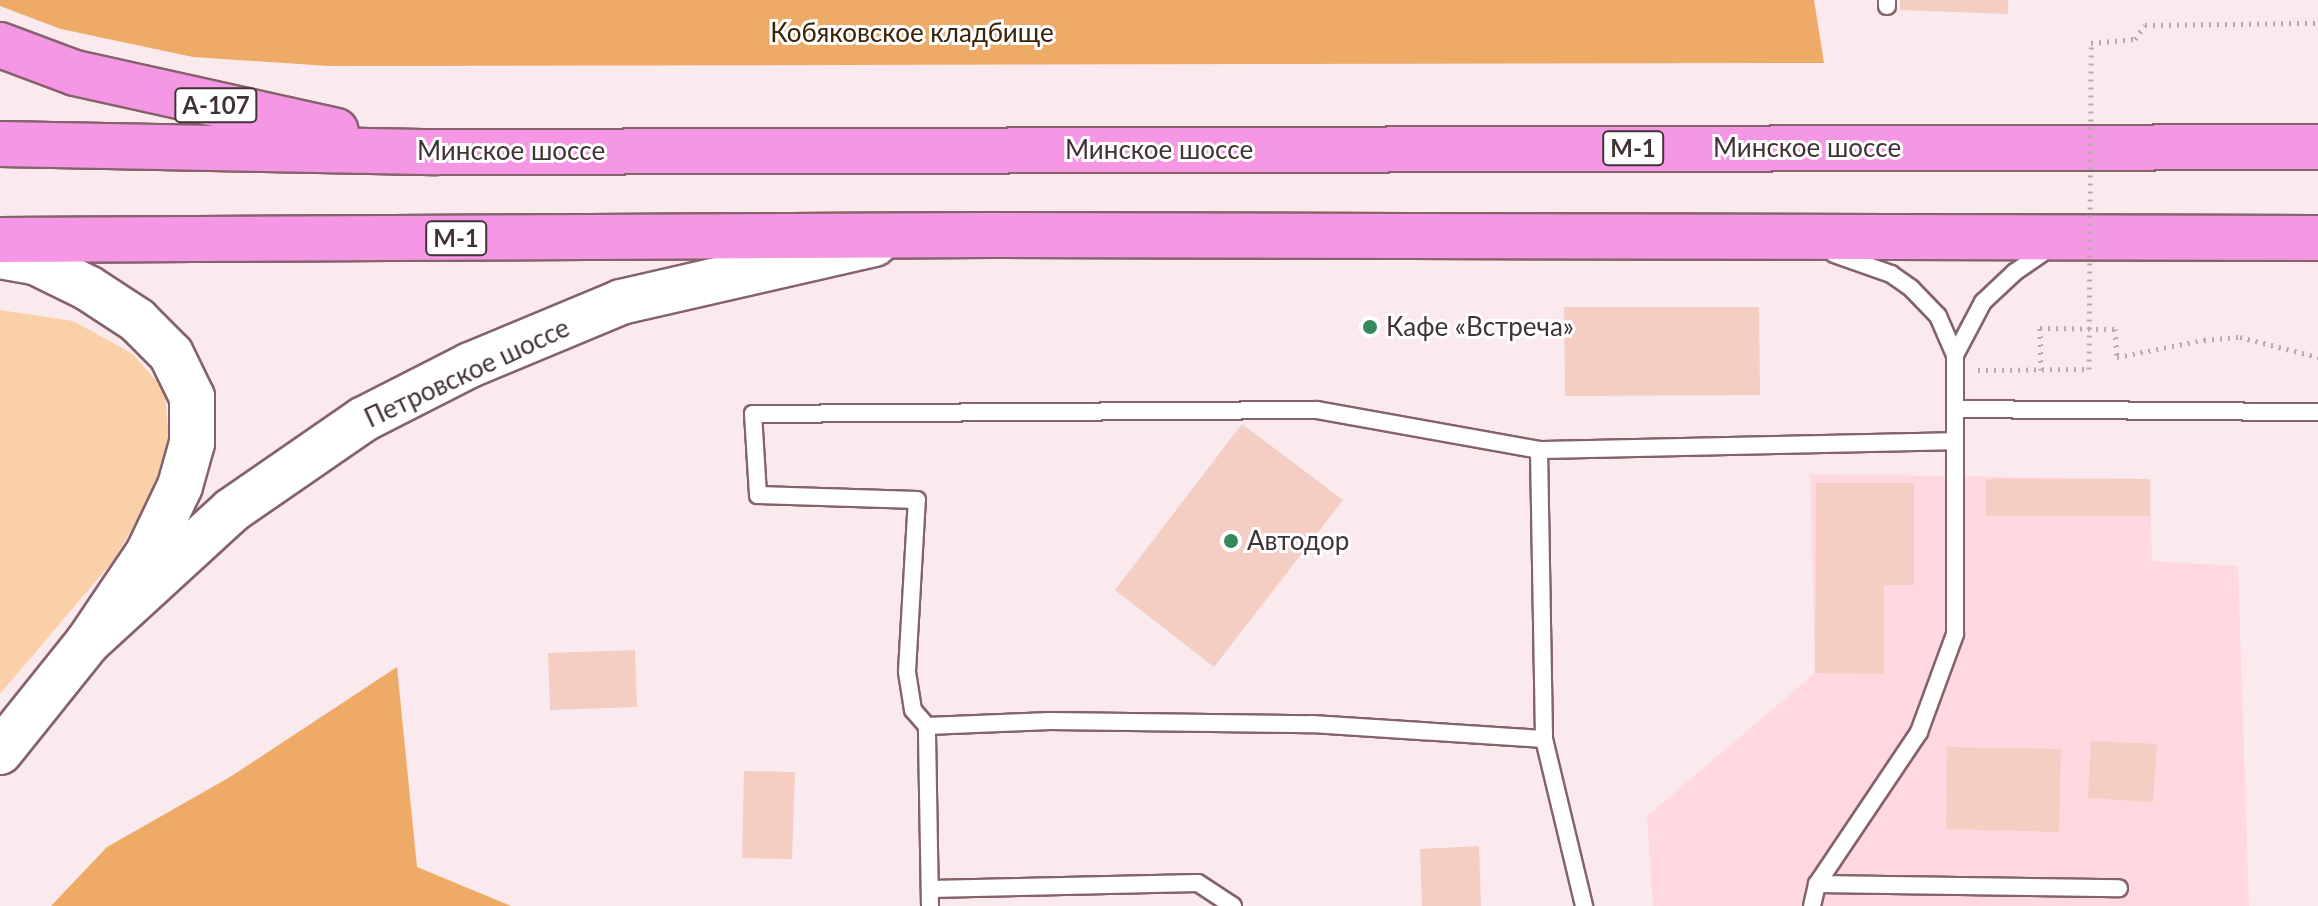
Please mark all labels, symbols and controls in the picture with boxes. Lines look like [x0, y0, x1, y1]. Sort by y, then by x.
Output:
park label: Кобяковское кладбище [770, 17, 1054, 49]
road number: А-107 [174, 85, 258, 125]
road number: М-1 [1601, 128, 1665, 168]
street label: Минское шоссе [1713, 132, 1901, 164]
street label: Минское шоссе [1065, 134, 1253, 166]
street label: Минское шоссе [417, 135, 605, 167]
road number: М-1 [424, 218, 488, 258]
place label: Кафе «Встреча» [1386, 311, 1574, 343]
street label: Петровское шоссе [360, 312, 574, 434]
marker: Кафе «Встреча» [1361, 318, 1379, 336]
place label: Автодор [1247, 525, 1349, 557]
marker: Автодор [1222, 532, 1240, 550]

